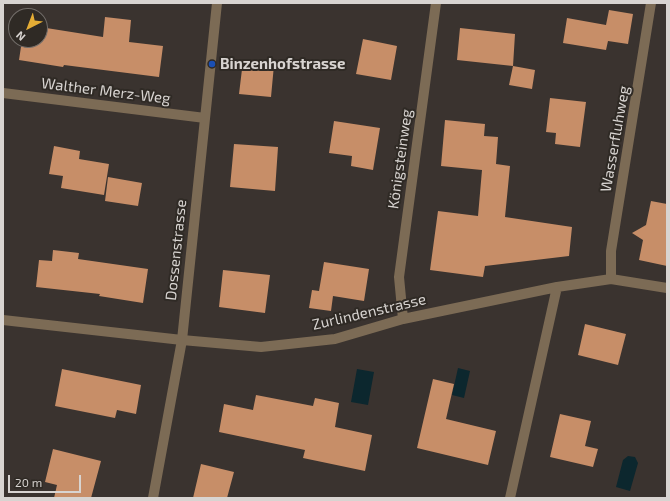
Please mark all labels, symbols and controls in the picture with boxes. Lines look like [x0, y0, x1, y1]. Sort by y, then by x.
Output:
north arrow [8, 8, 48, 48]
text: N [13, 29, 28, 44]
place label: Binzenhofstrasse [220, 55, 345, 73]
marker: Binzenhofstrasse [207, 59, 217, 69]
street label: Walther Merz-Weg [40, 74, 172, 108]
street label: Wasserfluhweg [597, 84, 633, 194]
street label: Königsteinweg [384, 108, 416, 210]
street label: Dossenstrasse [162, 199, 190, 301]
street label: Zurlindenstrasse [310, 290, 428, 334]
scale bar [10, 467, 83, 493]
text: 20 m [15, 475, 42, 489]

